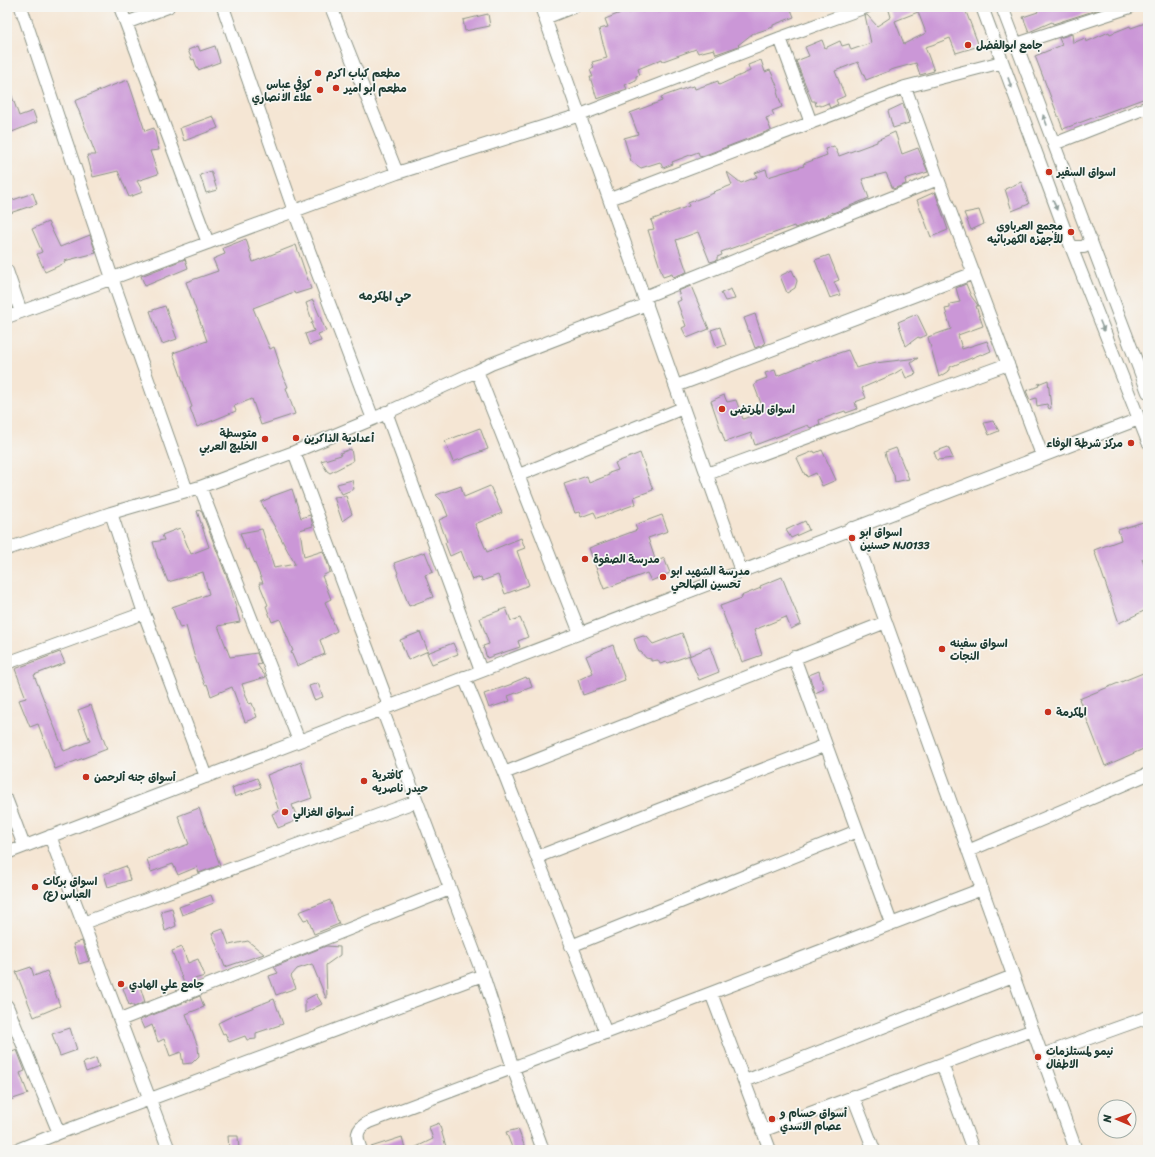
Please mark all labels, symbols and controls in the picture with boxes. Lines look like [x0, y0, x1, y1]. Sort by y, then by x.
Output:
place label: جامع ابوالفضل [976, 36, 1043, 55]
marker: جامع ابوالفضل [963, 40, 973, 50]
place label: مطعم كباب اكرم [326, 64, 400, 83]
marker: مطعم كباب اكرم [313, 68, 323, 78]
place label: كوفي عباس علاء الانصاري [252, 75, 312, 107]
one-way arrow [1007, 77, 1013, 89]
place label: مطعم ابو امير [343, 79, 407, 98]
marker: مطعم ابو امير [331, 83, 341, 93]
marker: كوفي عباس علاء الانصاري [315, 85, 325, 95]
one-way arrow [1042, 113, 1048, 125]
place label: اسواق السفير [1056, 163, 1116, 182]
marker: اسواق السفير [1044, 167, 1054, 177]
one-way arrow [1052, 199, 1058, 211]
place label: مجمع العرباوي للأجهزه الكهربائيه [987, 217, 1063, 249]
marker: مجمع العرباوي للأجهزه الكهربائيه [1066, 227, 1076, 237]
district label: حي المكرمه [359, 285, 411, 307]
one-way arrow [1099, 321, 1105, 333]
place label: اسواق المرتضى [730, 400, 795, 419]
marker: اسواق المرتضى [717, 404, 727, 414]
place label: متوسطة الخليج العربي [199, 424, 257, 456]
place label: أعدادية الذاكرين [304, 429, 374, 448]
marker: أعدادية الذاكرين [291, 433, 301, 443]
marker: متوسطة الخليج العربي [260, 434, 270, 444]
place label: مركز شرطة الوفاء [1046, 434, 1123, 453]
marker: مركز شرطة الوفاء [1126, 438, 1136, 448]
place label: اسواق ابو حسنين NJ0133 [859, 523, 931, 555]
marker: اسواق ابو حسنين NJ0133 [847, 533, 857, 543]
place label: مدرسة الصفوة [593, 550, 660, 569]
marker: مدرسة الصفوة [580, 554, 590, 564]
place label: مدرسة الشهيد ابو تحسين الصالحي [670, 562, 750, 594]
marker: مدرسة الشهيد ابو تحسين الصالحي [658, 572, 668, 582]
place label: اسواق سفينه النجات [950, 634, 1008, 666]
marker: اسواق سفينه النجات [937, 644, 947, 654]
place label: المكرمة [1056, 703, 1087, 722]
marker: المكرمة [1043, 707, 1053, 717]
place label: كافترية حيدر ناصريه [372, 766, 428, 798]
place label: أسواق جنه ألرحمن [94, 768, 176, 787]
marker: أسواق جنه ألرحمن [81, 772, 91, 782]
marker: كافترية حيدر ناصريه [359, 776, 369, 786]
place label: أسواق الغزالي [293, 803, 354, 822]
marker: أسواق الغزالي [280, 807, 290, 817]
place label: اسواق بركات العباس (ع) [43, 872, 97, 904]
marker: اسواق بركات العباس (ع) [30, 882, 40, 892]
place label: جامع علي الهادي [129, 975, 204, 994]
marker: جامع علي الهادي [116, 979, 126, 989]
place label: نيمو لمستلزمات الاطفال [1046, 1042, 1113, 1074]
marker: نيمو لمستلزمات الاطفال [1033, 1052, 1043, 1062]
north arrow [1097, 1099, 1137, 1139]
place label: أسواق حسام و عصام الاسدي [779, 1104, 847, 1136]
marker: أسواق حسام و عصام الاسدي [767, 1114, 777, 1124]
text: N [1098, 1114, 1117, 1124]

